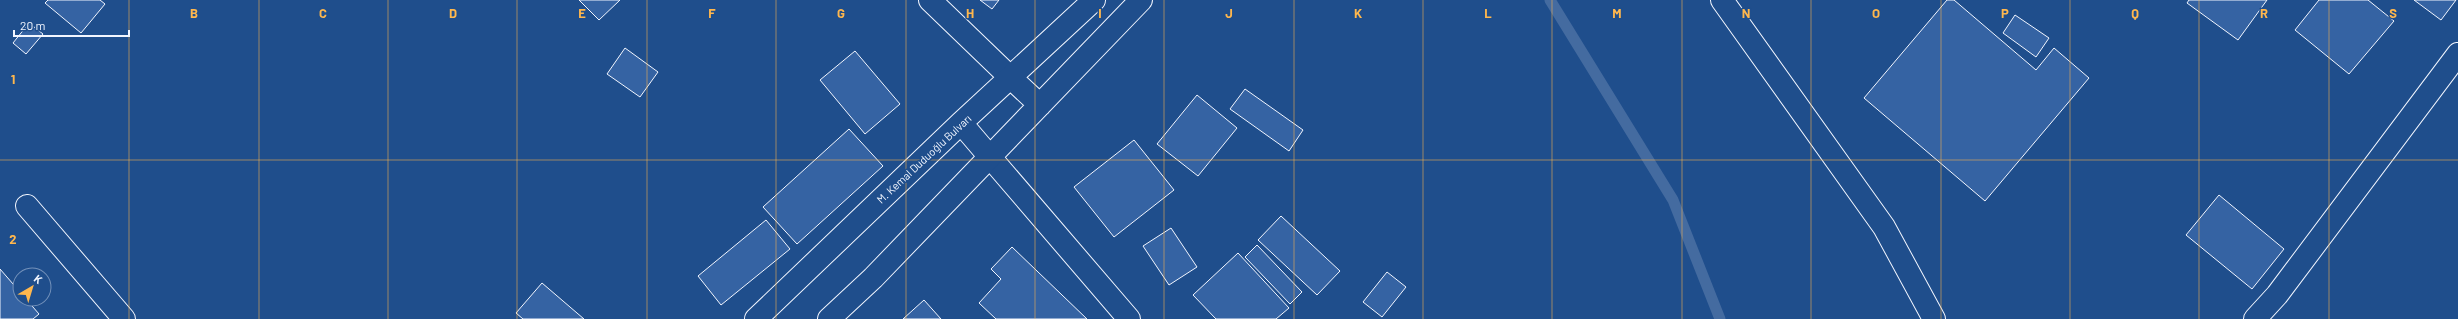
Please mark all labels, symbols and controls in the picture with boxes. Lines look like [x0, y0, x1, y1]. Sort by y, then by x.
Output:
text: B [190, 5, 198, 21]
text: C [319, 5, 327, 21]
text: D [449, 5, 457, 21]
text: E [578, 5, 586, 21]
text: F [708, 5, 716, 21]
text: G [837, 5, 845, 21]
text: H [966, 5, 974, 21]
text: I [1098, 5, 1102, 21]
text: J [1225, 5, 1233, 21]
text: K [1354, 5, 1362, 21]
text: L [1484, 5, 1492, 21]
text: M [1612, 5, 1622, 21]
text: N [1742, 5, 1750, 21]
text: O [1872, 5, 1880, 21]
text: P [2001, 5, 2009, 21]
text: Q [2131, 5, 2139, 21]
text: R [2260, 5, 2268, 21]
text: S [2389, 5, 2397, 21]
scale bar [14, 12, 129, 38]
text: 20 m [20, 18, 46, 32]
text: 1 [11, 71, 15, 87]
street label: M. Kemal Duduoğlu Bulvarı [874, 112, 973, 206]
text: 2 [9, 231, 17, 247]
north arrow [12, 267, 52, 307]
text: K [32, 271, 45, 286]

